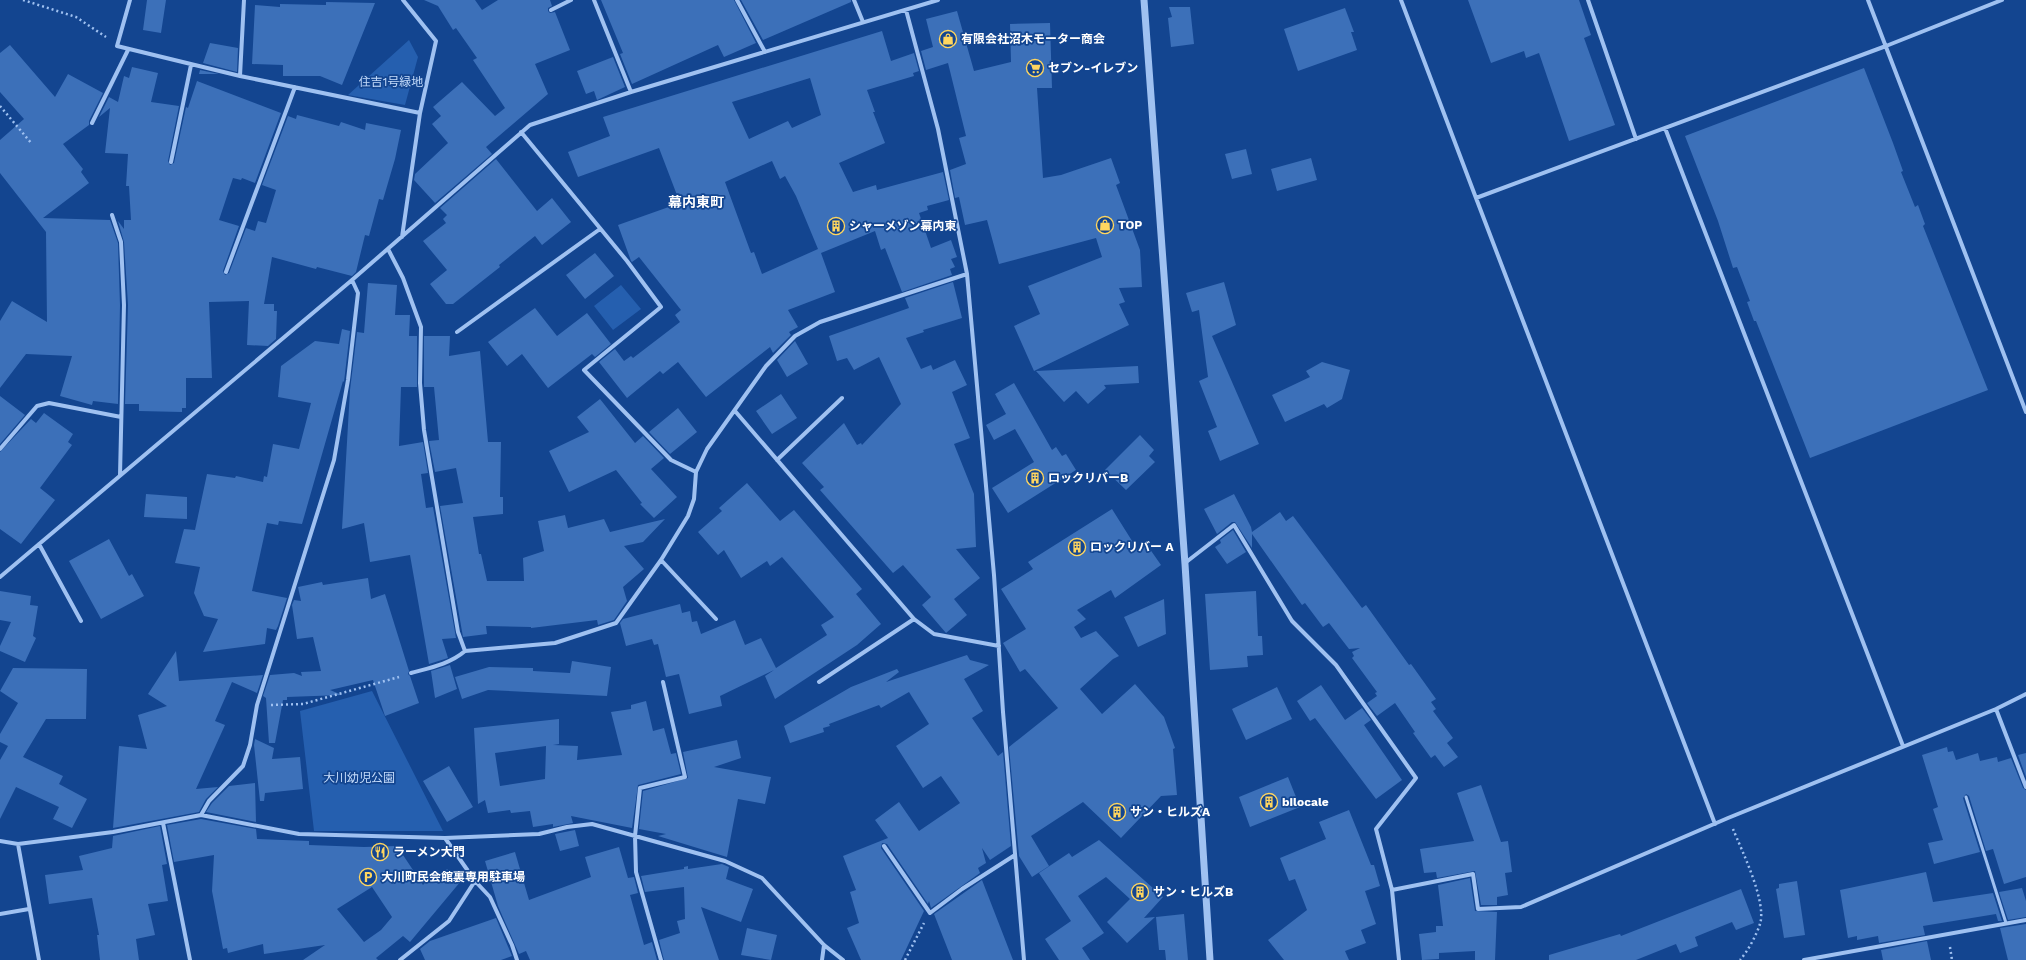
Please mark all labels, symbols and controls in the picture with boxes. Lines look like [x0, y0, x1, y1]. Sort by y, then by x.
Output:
shop icon: 有限会社沼木モーター商会 [938, 29, 958, 49]
place label: 有限会社沼木モーター商会 [961, 32, 1105, 46]
supermarket icon: セブン-イレブン [1025, 58, 1045, 78]
place label: セブン-イレブン [1048, 61, 1138, 75]
park label: 住吉1号緑地 [359, 75, 423, 89]
district label: 幕内東町 [668, 194, 724, 210]
shop icon: TOP [1095, 215, 1115, 235]
building icon: シャーメゾン幕内東 [826, 216, 846, 236]
place label: TOP [1118, 218, 1142, 232]
place label: シャーメゾン幕内東 [849, 219, 957, 233]
building icon: ロックリバーB [1025, 468, 1045, 488]
place label: ロックリバーB [1048, 471, 1128, 485]
building icon: ロックリバー A [1067, 537, 1087, 557]
place label: ロックリバー A [1090, 540, 1174, 554]
park label: 大川幼児公園 [323, 771, 395, 785]
building icon: bilocale [1259, 792, 1279, 812]
place label: bilocale [1282, 795, 1329, 809]
building icon: サン・ヒルズA [1107, 802, 1127, 822]
place label: サン・ヒルズA [1130, 805, 1211, 819]
restaurant icon: ラーメン大門 [370, 842, 390, 862]
place label: ラーメン大門 [393, 845, 465, 859]
parking icon: 大川町民会館裏専用駐車場 [358, 867, 378, 887]
place label: 大川町民会館裏専用駐車場 [381, 870, 525, 884]
building icon: サン・ヒルズB [1130, 882, 1150, 902]
place label: サン・ヒルズB [1153, 885, 1233, 899]

